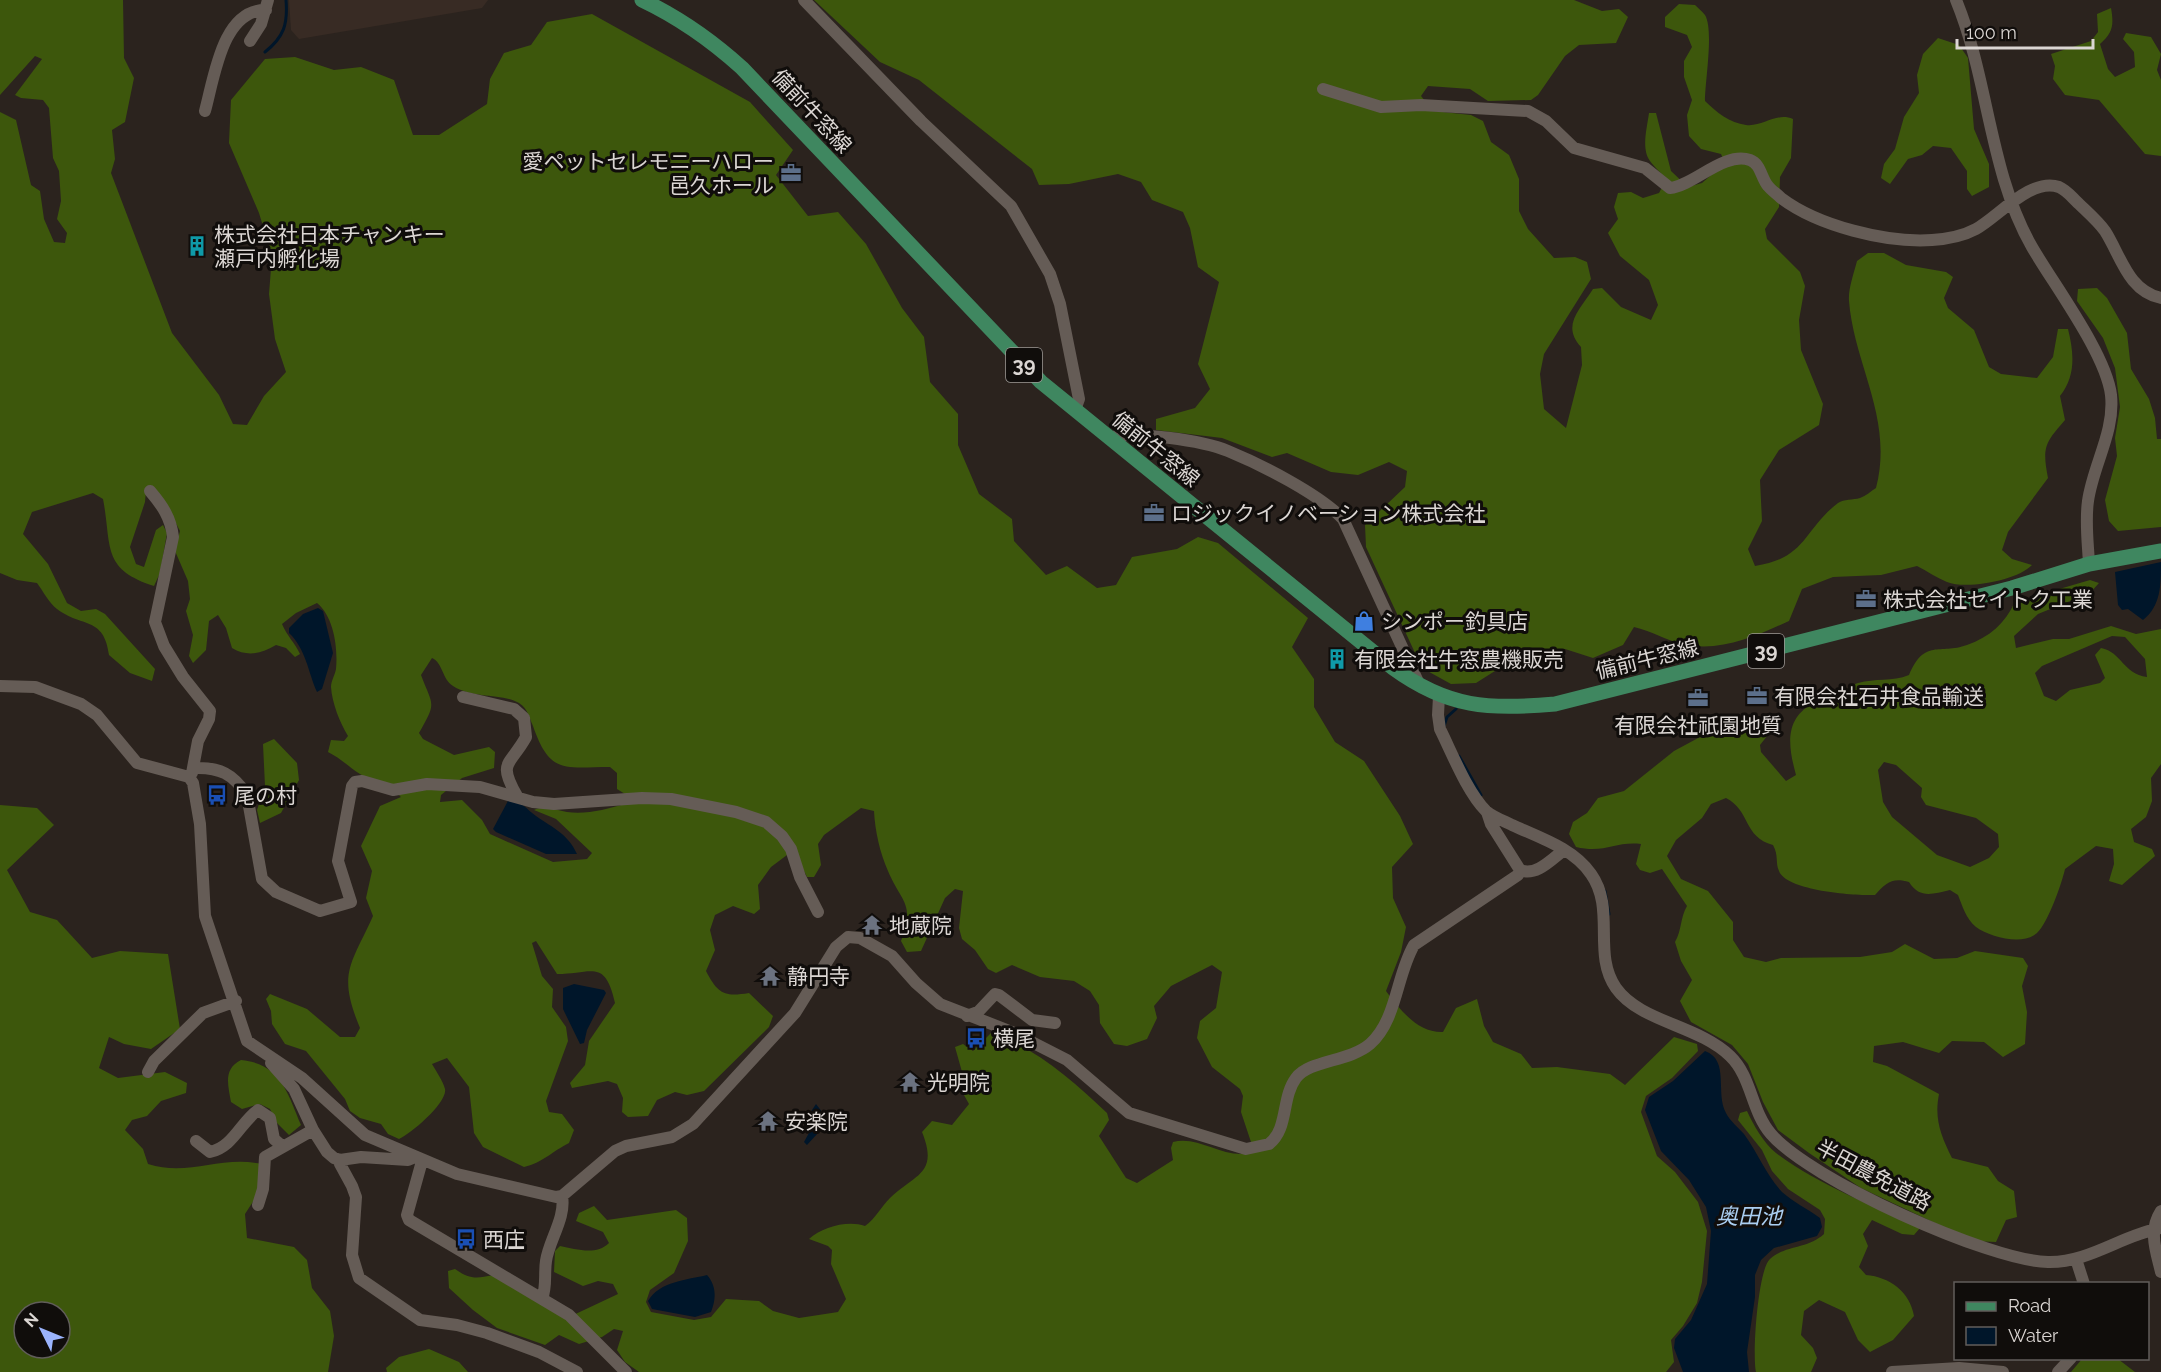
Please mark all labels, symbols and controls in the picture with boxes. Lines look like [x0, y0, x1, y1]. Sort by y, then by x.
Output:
scale bar [1957, 12, 2094, 50]
text: 100 m [1966, 22, 2017, 43]
street label: 備前牛窓線 [767, 64, 857, 158]
place label: 愛ペットセレモニーハロー 邑久ホール [522, 149, 774, 198]
office icon: 愛ペットセレモニーハロー 邑久ホール [779, 161, 803, 185]
place label: 株式会社日本チャンキー 瀬戸内孵化場 [214, 222, 445, 271]
building icon: 株式会社日本チャンキー 瀬戸内孵化場 [185, 234, 209, 258]
road number: 39 [1006, 348, 1042, 382]
street label: 備前牛窓線 [1107, 406, 1205, 492]
office icon: ロジックイノベーション株式会社 [1142, 501, 1166, 525]
place label: ロジックイノベーション株式会社 [1171, 501, 1486, 526]
office icon: 株式会社セイトク工業 [1854, 587, 1878, 611]
place label: 株式会社セイトク工業 [1883, 587, 2093, 612]
shop icon: シンポー釣具店 [1352, 609, 1376, 633]
place label: シンポー釣具店 [1381, 609, 1528, 634]
street label: 備前牛窓線 [1593, 634, 1701, 684]
road number: 39 [1748, 634, 1784, 668]
building icon: 有限会社牛窓農機販売 [1325, 647, 1349, 671]
place label: 有限会社牛窓農機販売 [1354, 647, 1564, 672]
office icon: 有限会社石井食品輸送 [1745, 684, 1769, 708]
place label: 有限会社石井食品輸送 [1774, 684, 1984, 709]
office icon: 有限会社祇園地質 [1686, 686, 1710, 710]
place label: 有限会社祇園地質 [1614, 713, 1782, 738]
bus stop icon: 尾の村 [205, 783, 229, 807]
place label: 尾の村 [234, 783, 297, 808]
temple icon: 地蔵院 [860, 913, 884, 937]
place label: 地蔵院 [889, 913, 952, 938]
temple icon: 静円寺 [758, 964, 782, 988]
place label: 静円寺 [787, 964, 850, 989]
bus stop icon: 横尾 [964, 1026, 988, 1050]
place label: 横尾 [993, 1026, 1035, 1051]
temple icon: 光明院 [898, 1070, 922, 1094]
place label: 光明院 [927, 1070, 990, 1095]
temple icon: 安楽院 [756, 1109, 780, 1133]
place label: 安楽院 [785, 1109, 848, 1134]
street label: 半田農免道路 [1813, 1134, 1935, 1216]
water label: 奥田池 [1716, 1203, 1784, 1229]
bus stop icon: 西庄 [454, 1227, 478, 1251]
place label: 西庄 [483, 1227, 525, 1252]
legend [1954, 1282, 2149, 1360]
text: Road [2008, 1295, 2051, 1316]
north arrow [12, 1300, 72, 1360]
text: N [20, 1309, 43, 1331]
text: Water [2008, 1325, 2059, 1346]

